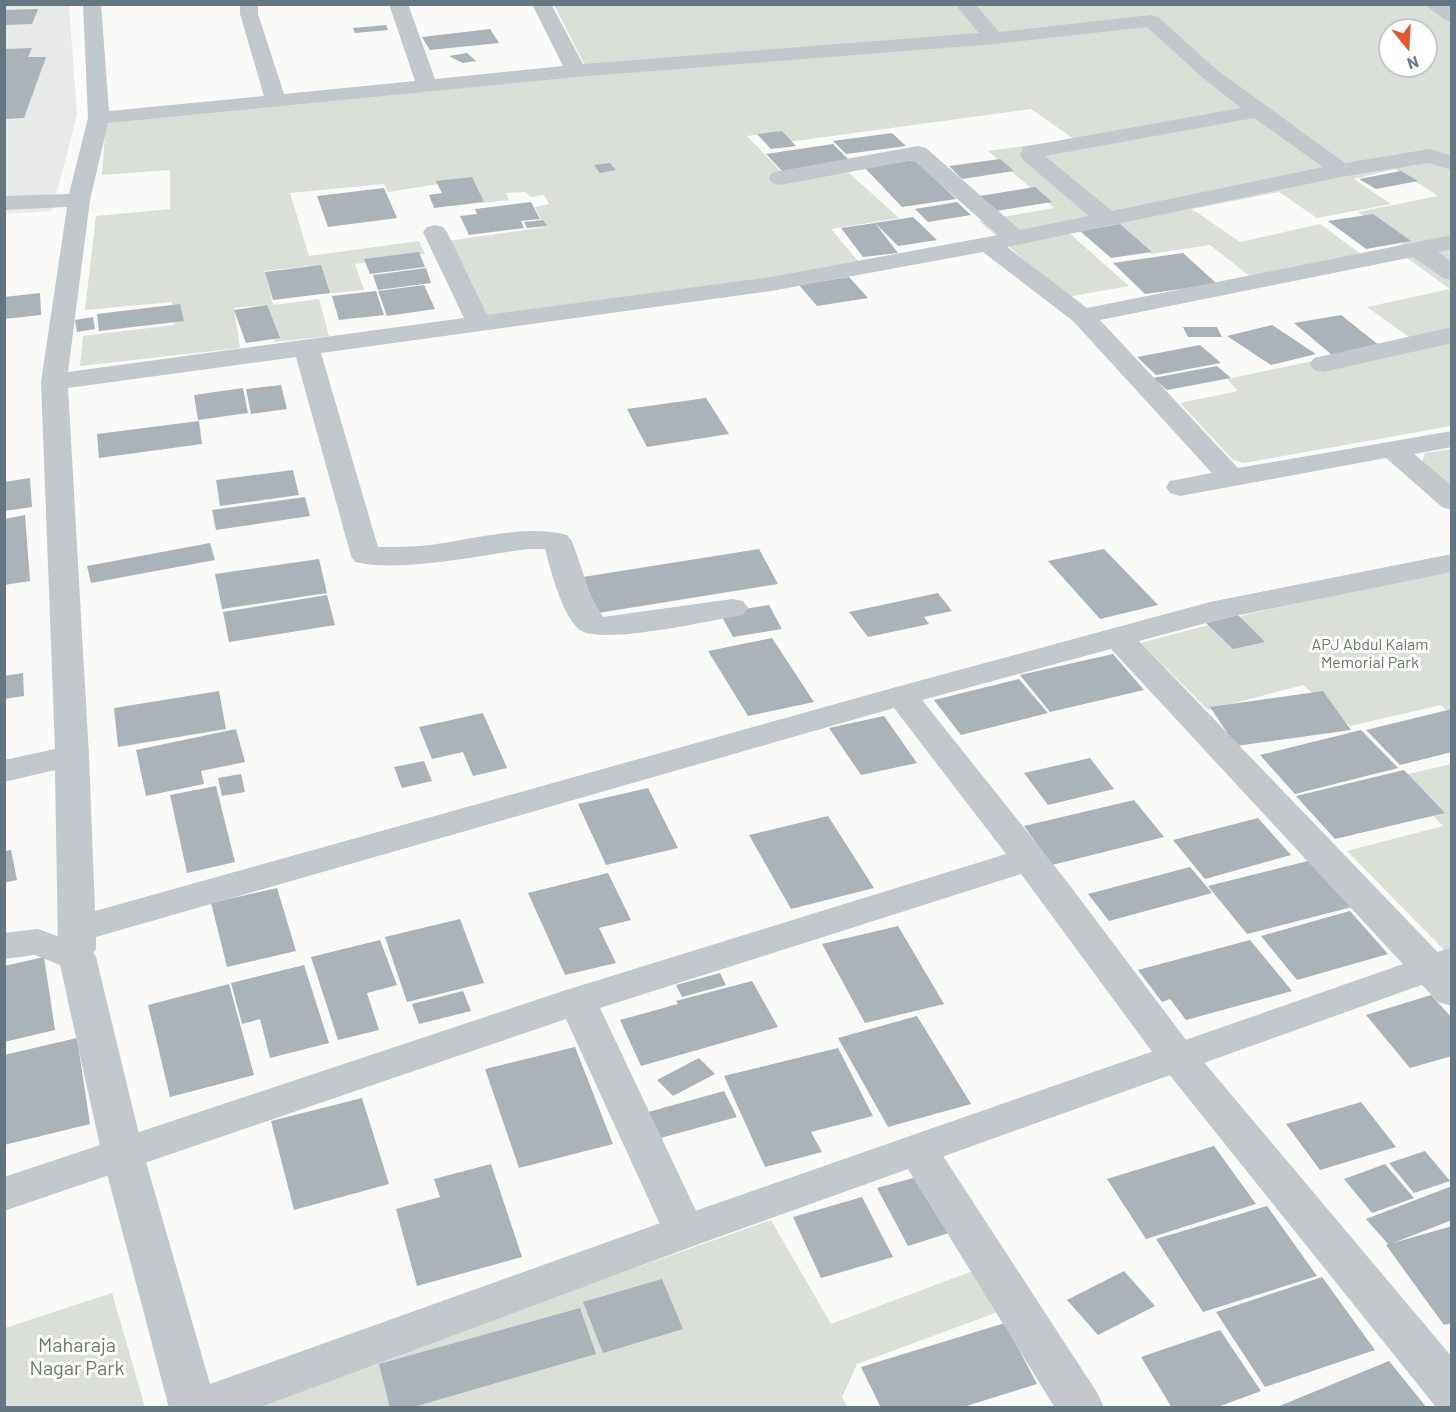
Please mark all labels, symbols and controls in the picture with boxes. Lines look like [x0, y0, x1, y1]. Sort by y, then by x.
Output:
north arrow [1378, 18, 1438, 78]
text: N [1405, 53, 1421, 74]
park label: APJ Abdul Kalam Memorial Park [1312, 635, 1428, 673]
park label: Maharaja Nagar Park [29, 1333, 125, 1380]

